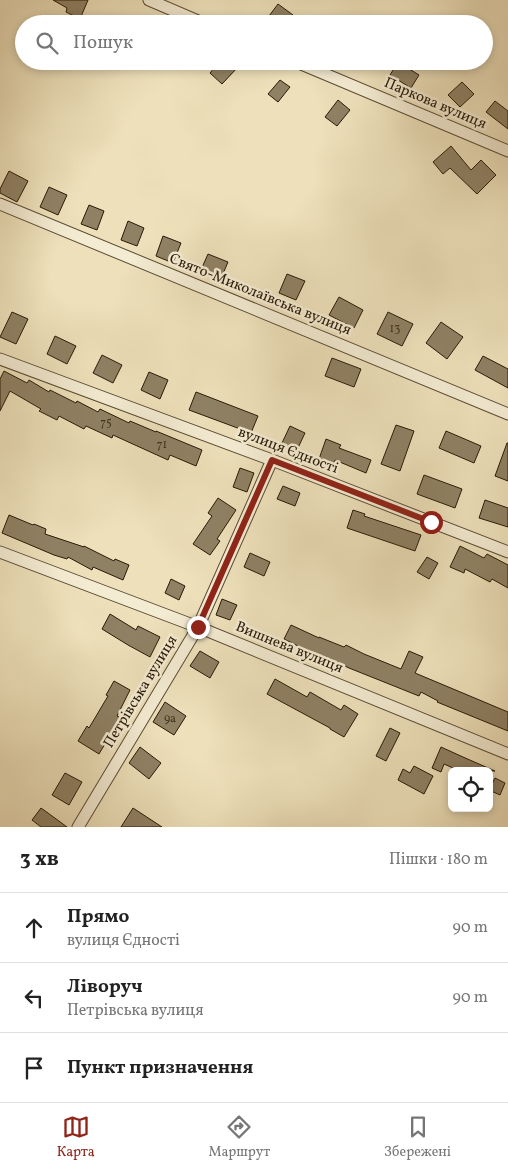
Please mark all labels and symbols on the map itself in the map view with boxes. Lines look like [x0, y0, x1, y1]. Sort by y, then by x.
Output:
street label: Паркова вулиця [380, 73, 490, 135]
street label: Свято-Миколаївська вулиця [166, 249, 354, 341]
house number: 13 [390, 321, 400, 337]
house number: 75 [100, 415, 112, 431]
street label: вулиця Єдності [235, 422, 341, 480]
house number: 71 [157, 437, 167, 453]
route start [420, 511, 443, 534]
route end [187, 616, 210, 639]
street label: Вишнева вулиця [232, 617, 346, 679]
street label: Петрівська вулиця [99, 632, 183, 752]
house number: 9а [164, 711, 176, 727]

